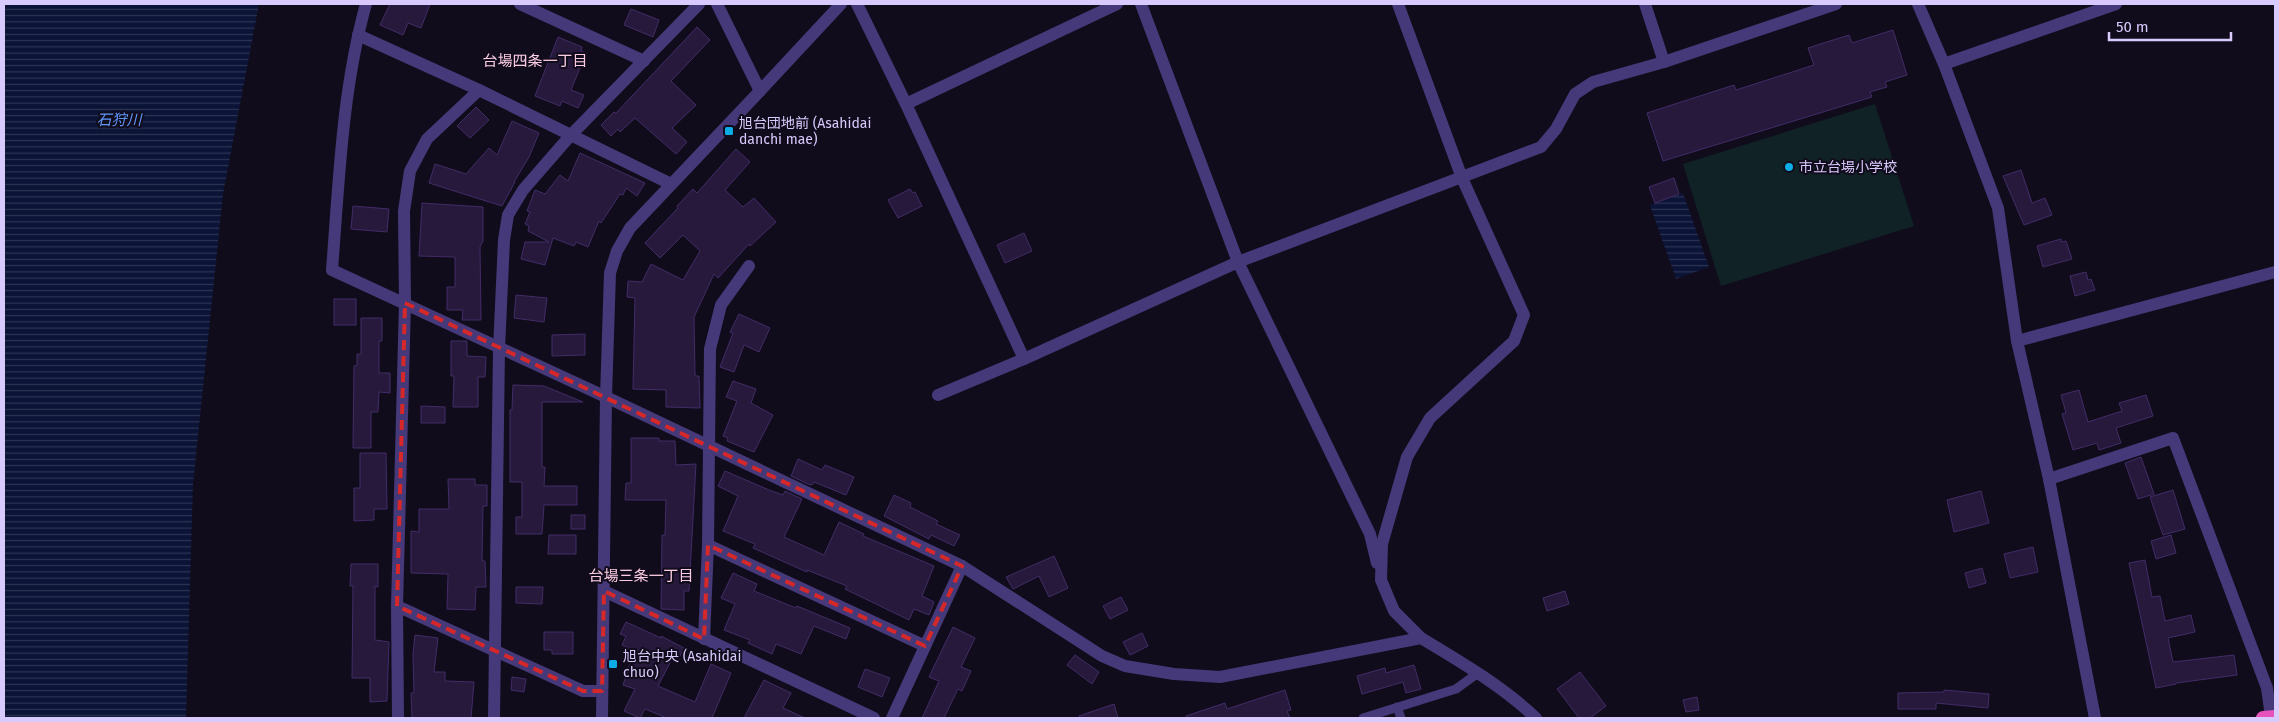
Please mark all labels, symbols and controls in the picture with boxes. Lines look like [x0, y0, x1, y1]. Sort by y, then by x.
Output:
scale bar [2109, 10, 2232, 42]
text: 50 m [2116, 18, 2149, 36]
district label: 台場四条一丁目 [482, 52, 588, 70]
water label: 石狩川 [96, 111, 143, 129]
place label: 旭台団地前 (Asahidai danchi mae) [739, 115, 871, 148]
marker: 旭台団地前 (Asahidai danchi mae) [723, 125, 735, 137]
place label: 市立台場小学校 [1799, 159, 1897, 176]
marker: 市立台場小学校 [1783, 161, 1795, 173]
district label: 台場三条一丁目 [588, 567, 694, 585]
place label: 旭台中央 (Asahidai chuo) [623, 648, 741, 681]
marker: 旭台中央 (Asahidai chuo) [607, 658, 619, 670]

